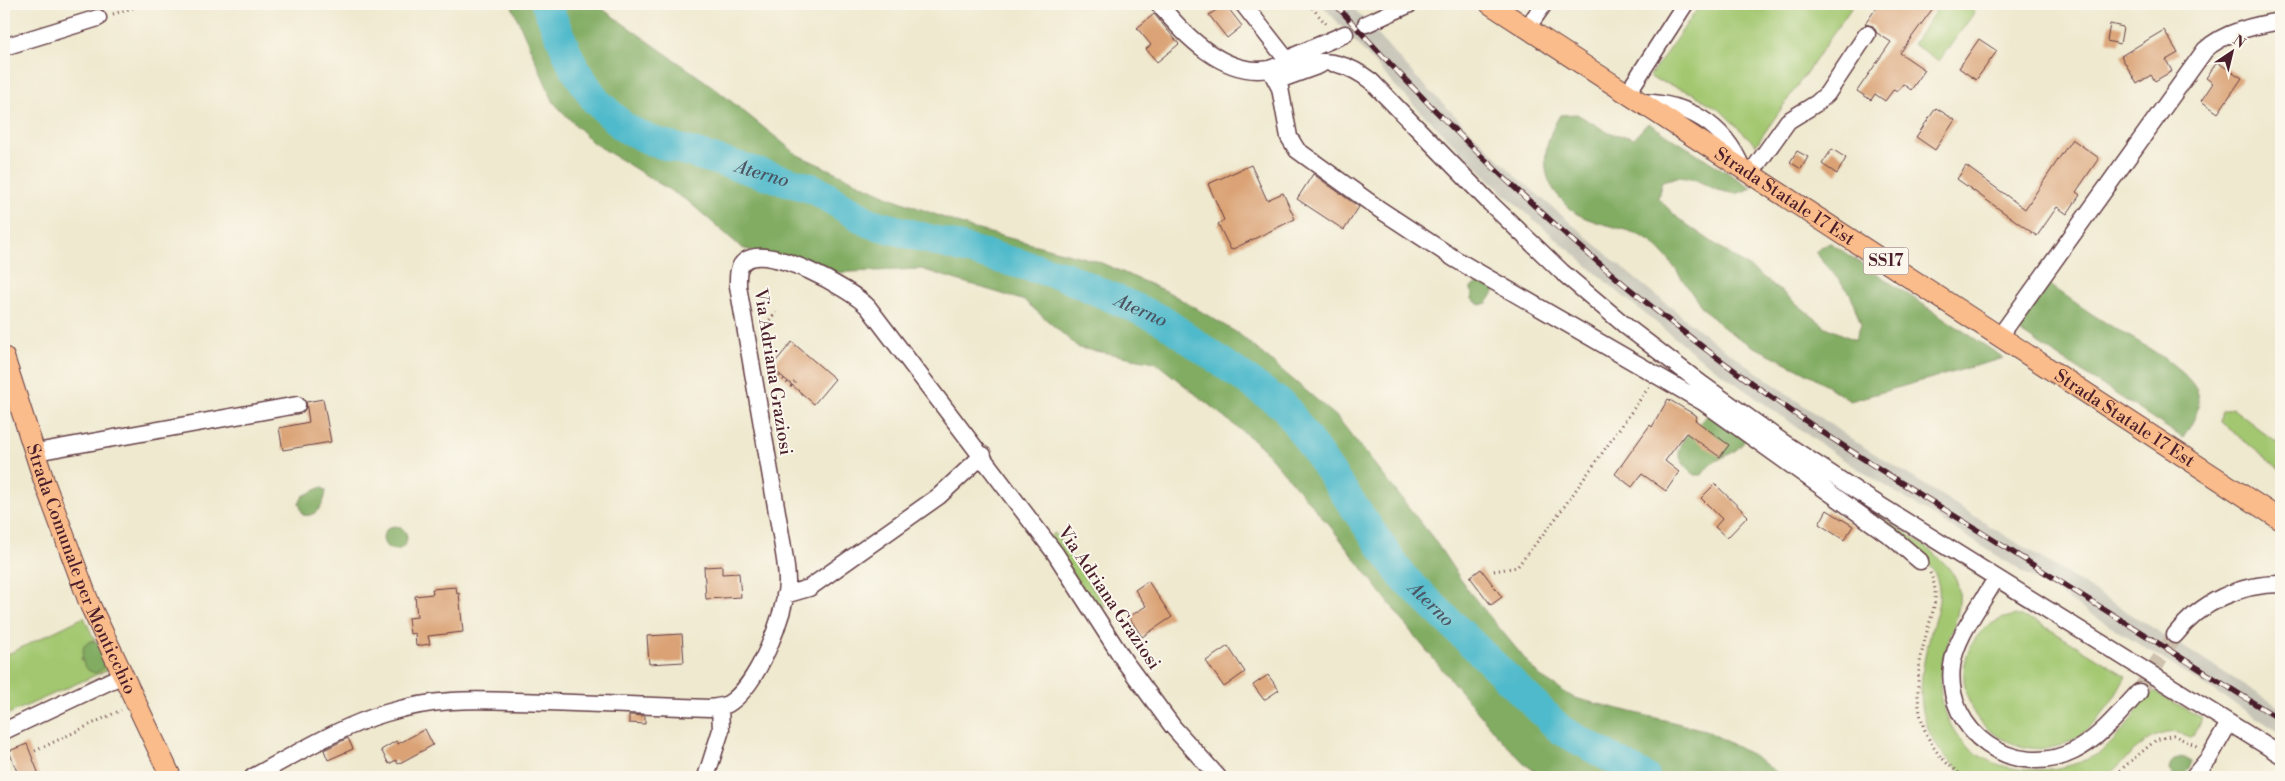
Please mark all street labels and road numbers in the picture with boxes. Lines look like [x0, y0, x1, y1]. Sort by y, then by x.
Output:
street label: Strada Statale 17 Est [1710, 142, 1860, 251]
road number: SS17 [1864, 248, 1908, 274]
street label: Via Adriana Graziosi [748, 286, 798, 457]
street label: Strada Statale 17 Est [2050, 364, 2200, 473]
street label: Strada Comunale per Monticchio [21, 441, 142, 698]
street label: Via Adriana Graziosi [1052, 521, 1166, 674]

